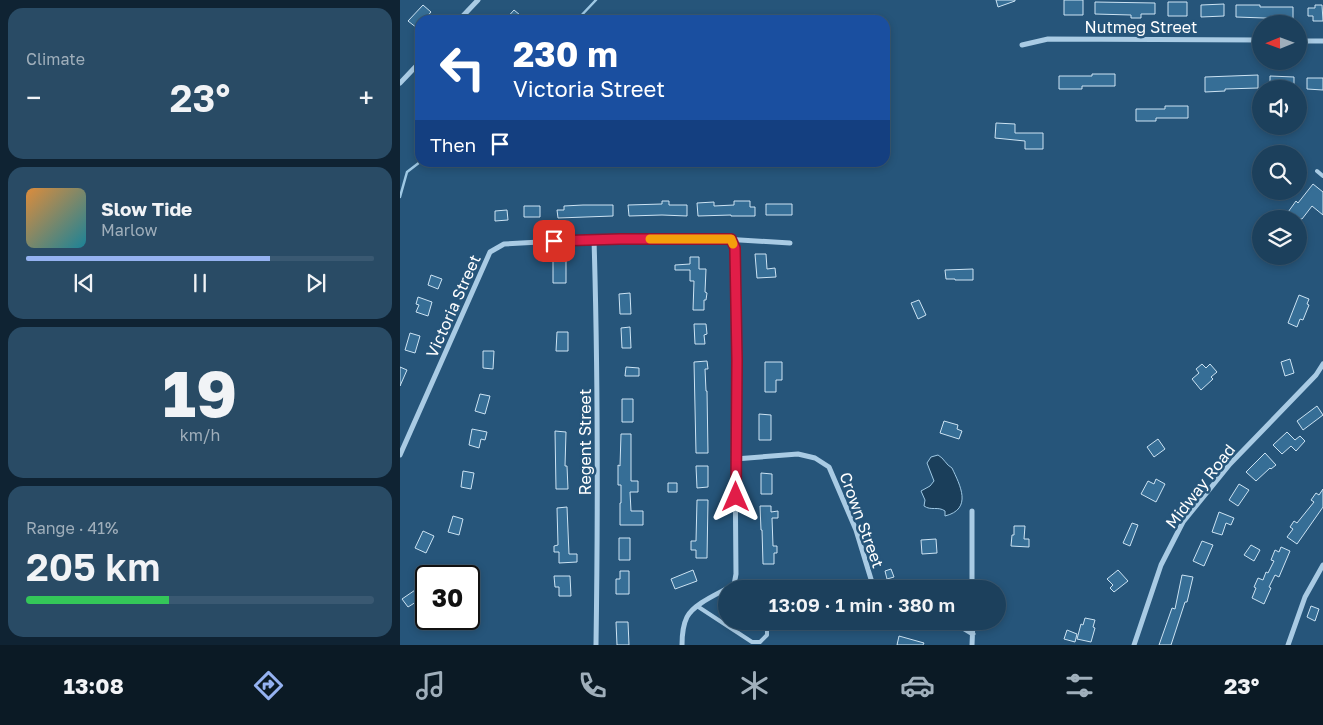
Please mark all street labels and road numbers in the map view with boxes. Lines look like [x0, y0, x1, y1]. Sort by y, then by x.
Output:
street label: Nutmeg Street [1085, 17, 1197, 37]
street label: Victoria Street [421, 251, 485, 361]
street label: Regent Street [575, 389, 595, 495]
street label: Midway Road [1161, 440, 1239, 532]
street label: Crown Street [835, 469, 889, 571]

